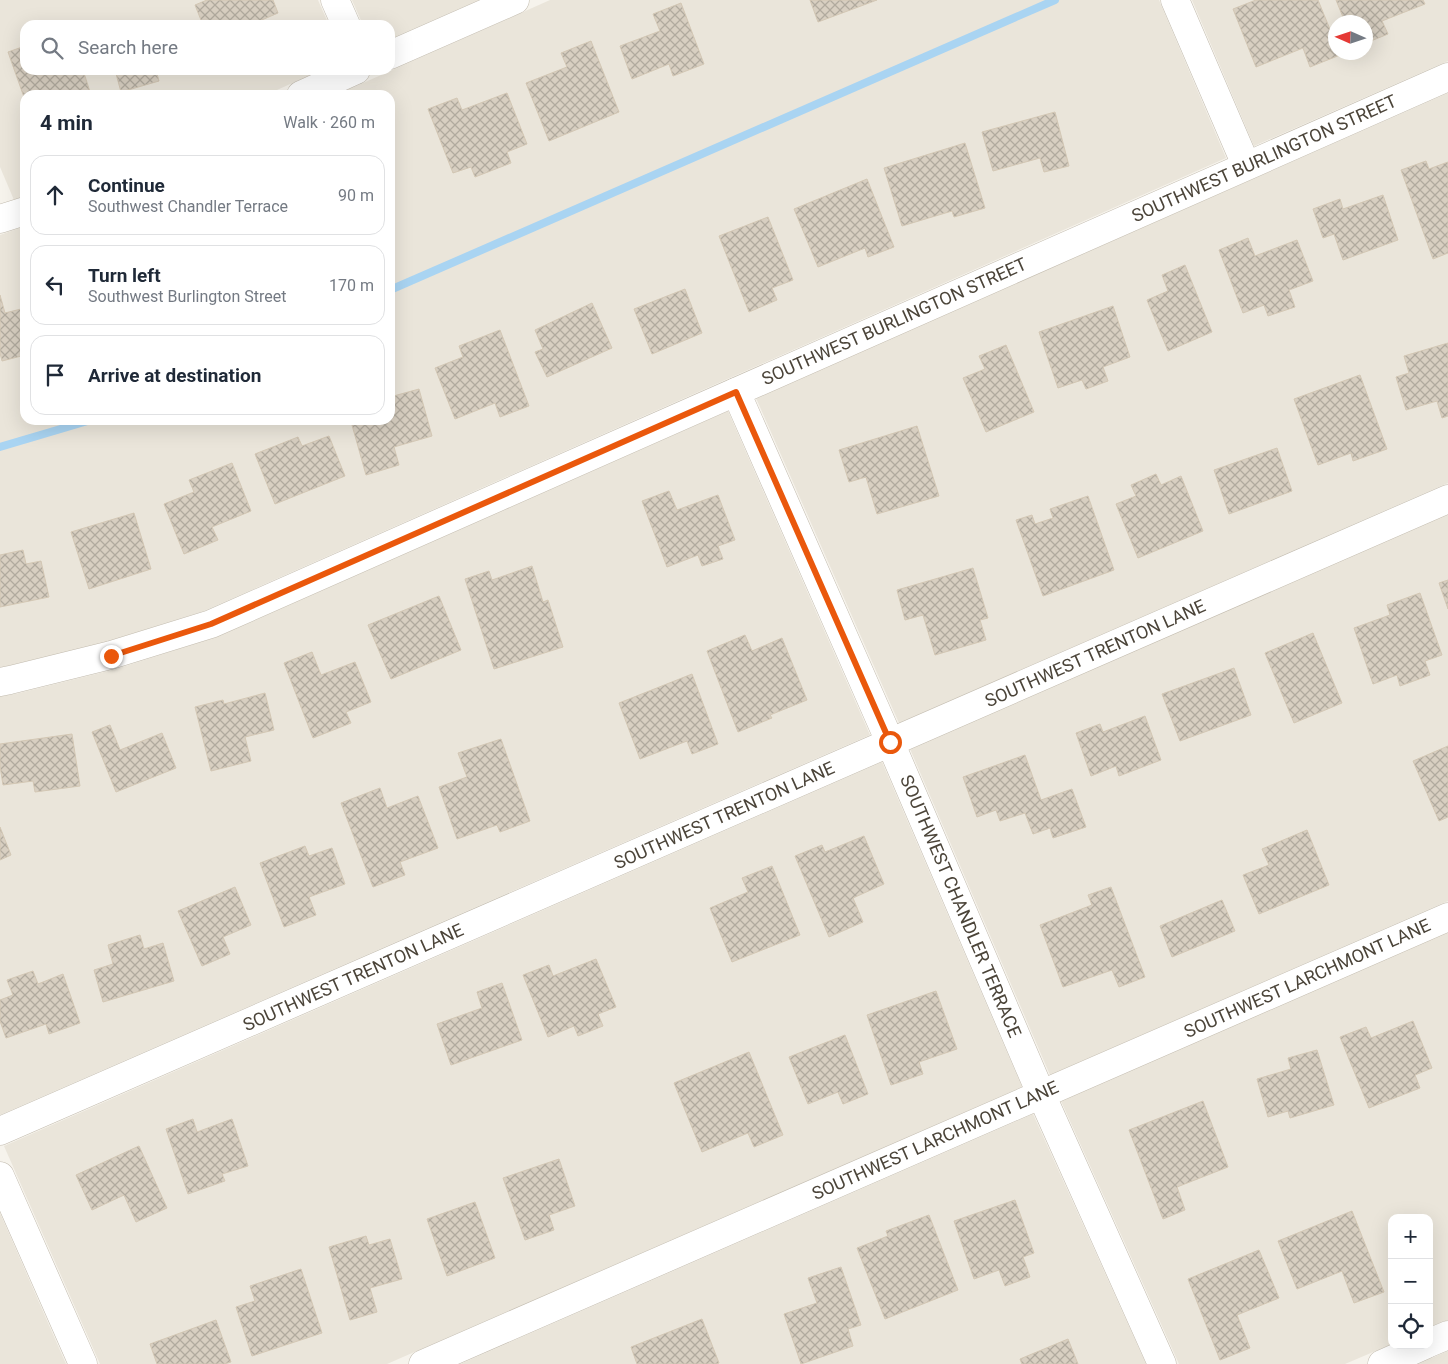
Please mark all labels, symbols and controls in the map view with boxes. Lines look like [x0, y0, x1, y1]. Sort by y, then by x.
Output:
north arrow [1328, 15, 1373, 60]
search box [20, 20, 395, 75]
icon: search [38, 34, 66, 62]
text: Search here [78, 36, 178, 59]
street label: SOUTHWEST BURLINGTON STREET [1128, 90, 1400, 226]
text: 4 min [40, 111, 93, 135]
text: Walk · 260 m [283, 113, 375, 132]
text: Continue [88, 174, 165, 197]
icon: ahead [41, 181, 69, 209]
text: 90 m [338, 186, 374, 205]
text: Southwest Chandler Terrace [88, 197, 288, 216]
street label: SOUTHWEST BURLINGTON STREET [758, 253, 1030, 389]
text: Turn left [88, 264, 161, 287]
icon: left [41, 271, 69, 299]
text: 170 m [329, 276, 374, 295]
text: Southwest Burlington Street [88, 287, 287, 306]
icon: arrive [41, 361, 69, 389]
text: Arrive at destination [88, 364, 261, 387]
street label: SOUTHWEST TRENTON LANE [981, 595, 1209, 711]
route end [100, 645, 123, 668]
route start [879, 731, 902, 754]
street label: SOUTHWEST TRENTON LANE [610, 757, 838, 873]
street label: SOUTHWEST CHANDLER TERRACE [896, 772, 1026, 1040]
street label: SOUTHWEST LARCHMONT LANE [1181, 914, 1433, 1042]
street label: SOUTHWEST TRENTON LANE [239, 919, 467, 1035]
street label: SOUTHWEST LARCHMONT LANE [809, 1076, 1061, 1204]
map controls [1388, 1214, 1433, 1349]
button: + [1388, 1214, 1433, 1259]
button: − [1388, 1259, 1433, 1304]
button: locate [1388, 1304, 1433, 1349]

